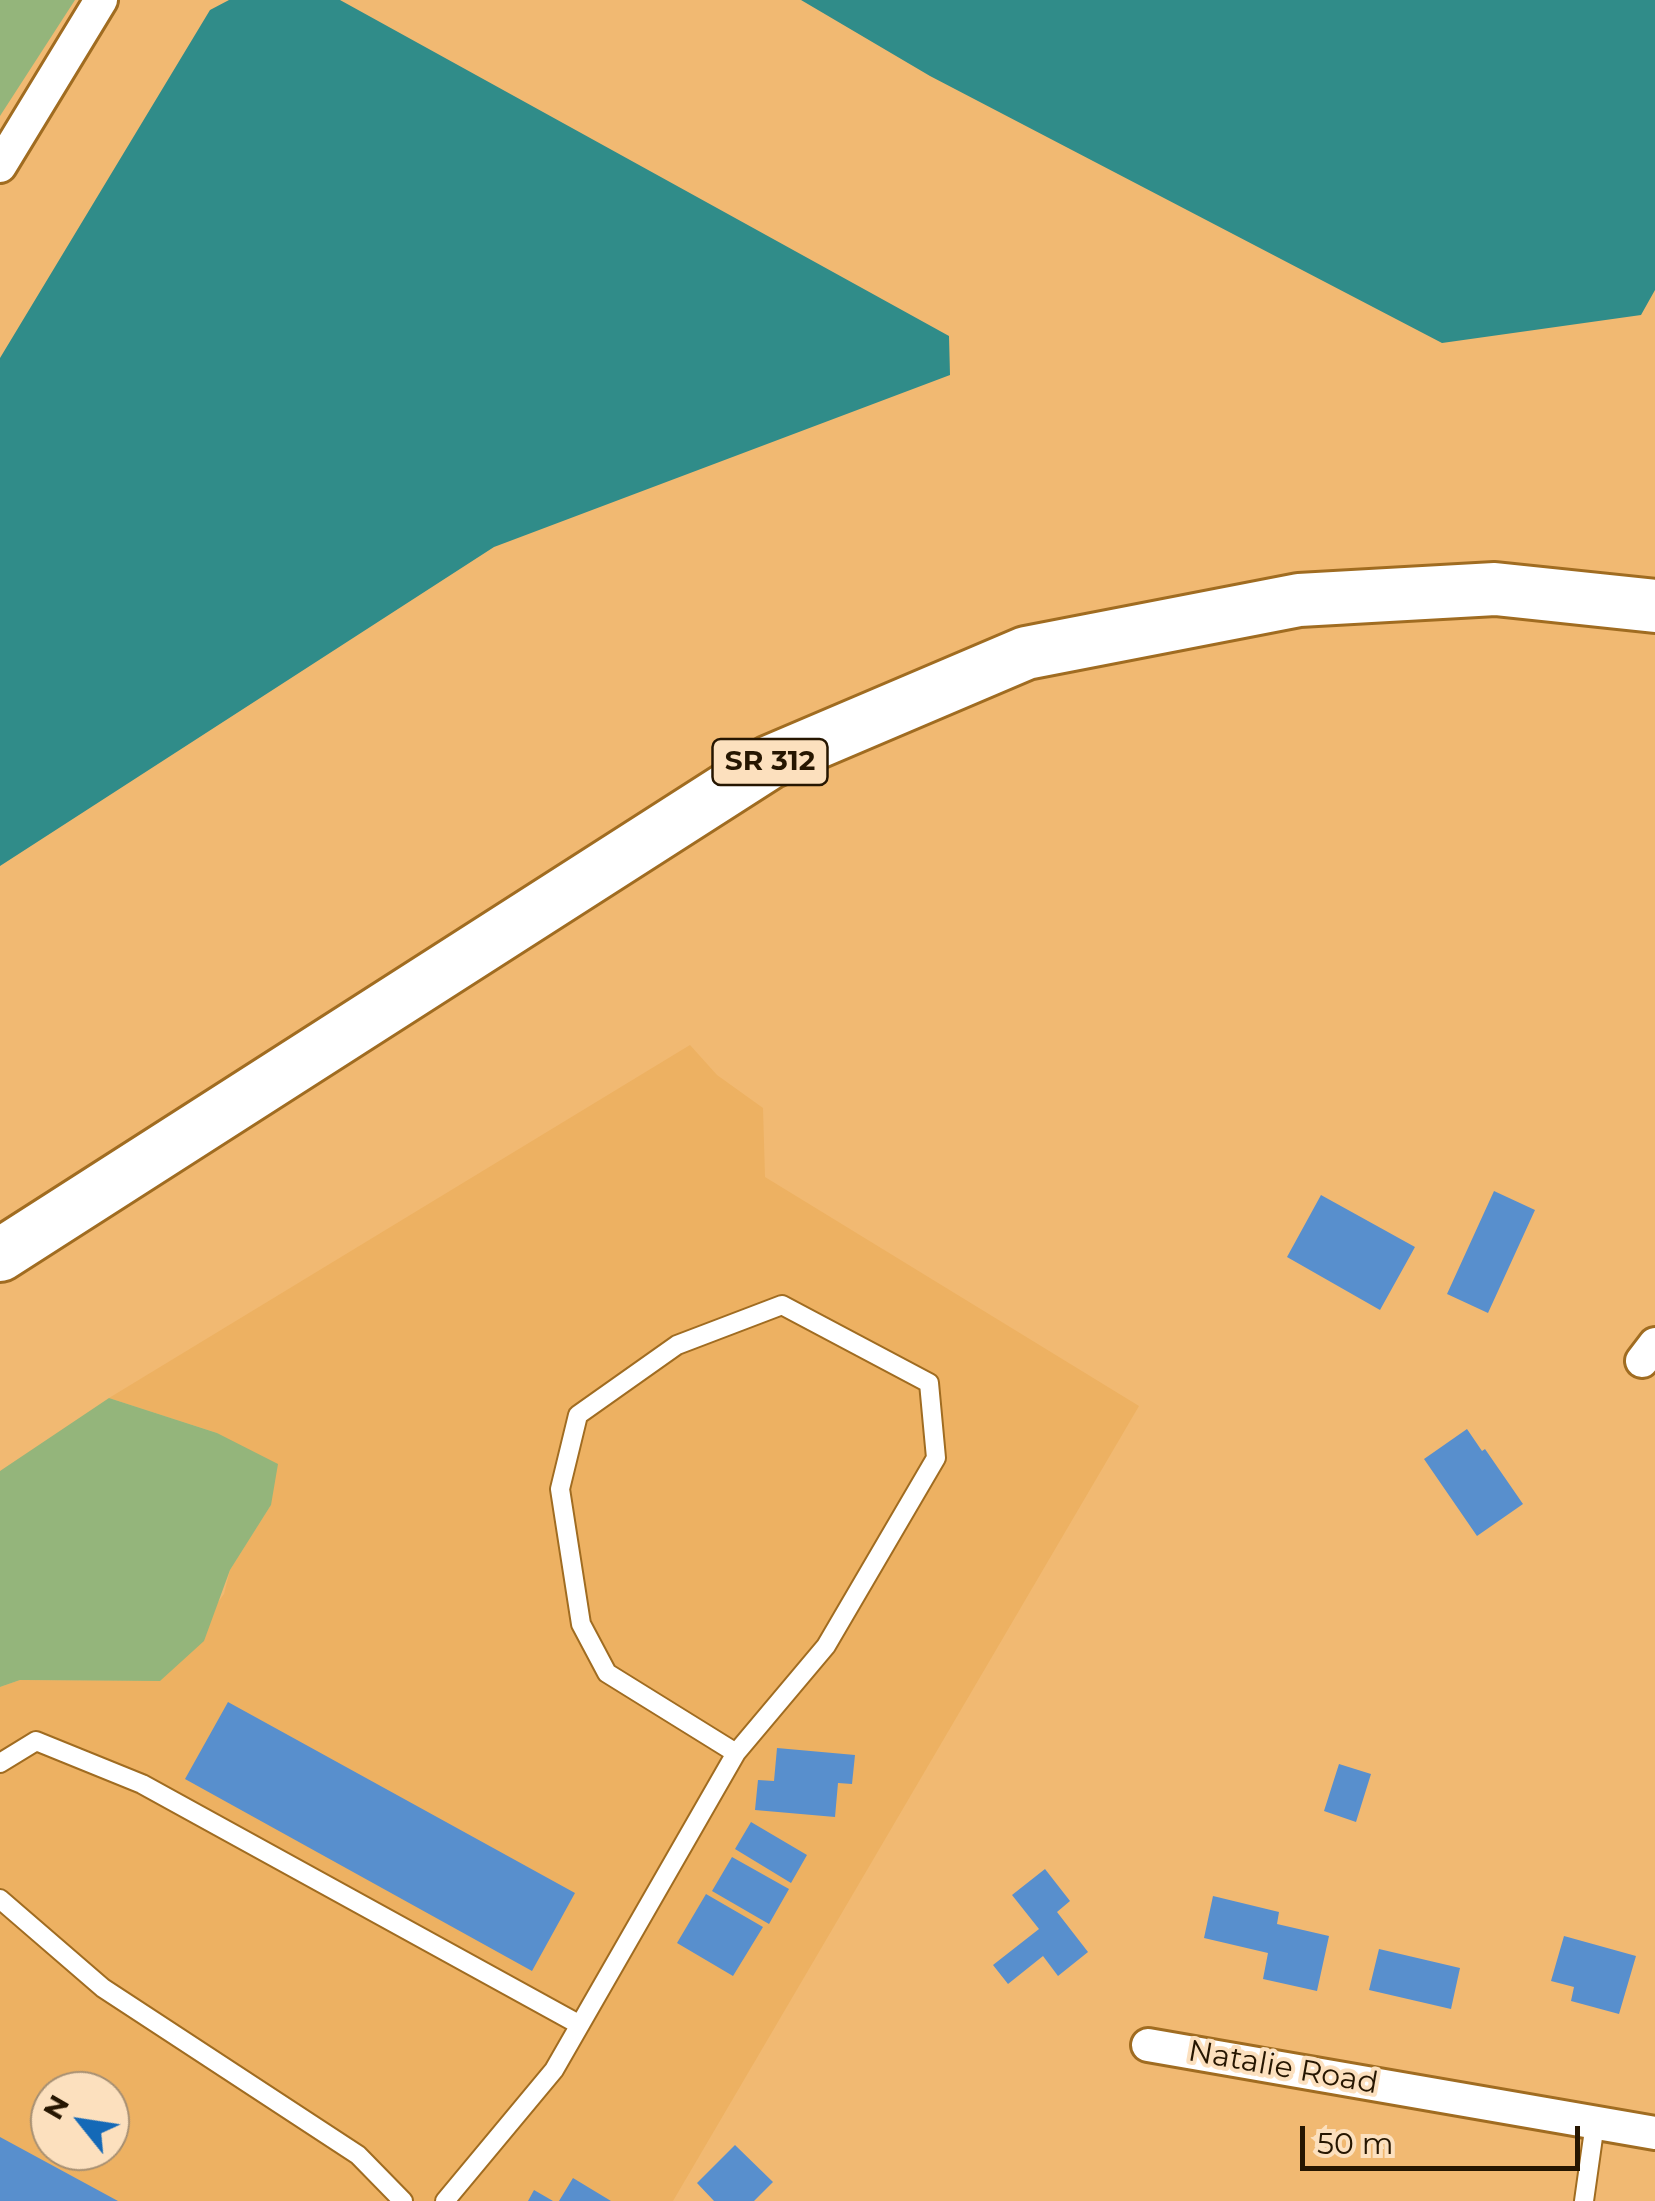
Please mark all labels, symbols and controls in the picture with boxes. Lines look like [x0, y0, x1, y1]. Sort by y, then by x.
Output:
road number: SR 312 [712, 739, 828, 785]
street label: Natalie Road [1185, 2034, 1381, 2102]
north arrow [30, 2071, 130, 2171]
text: N [35, 2089, 76, 2125]
scale bar [1305, 2106, 1585, 2168]
text: 50 m [1317, 2125, 1394, 2162]

